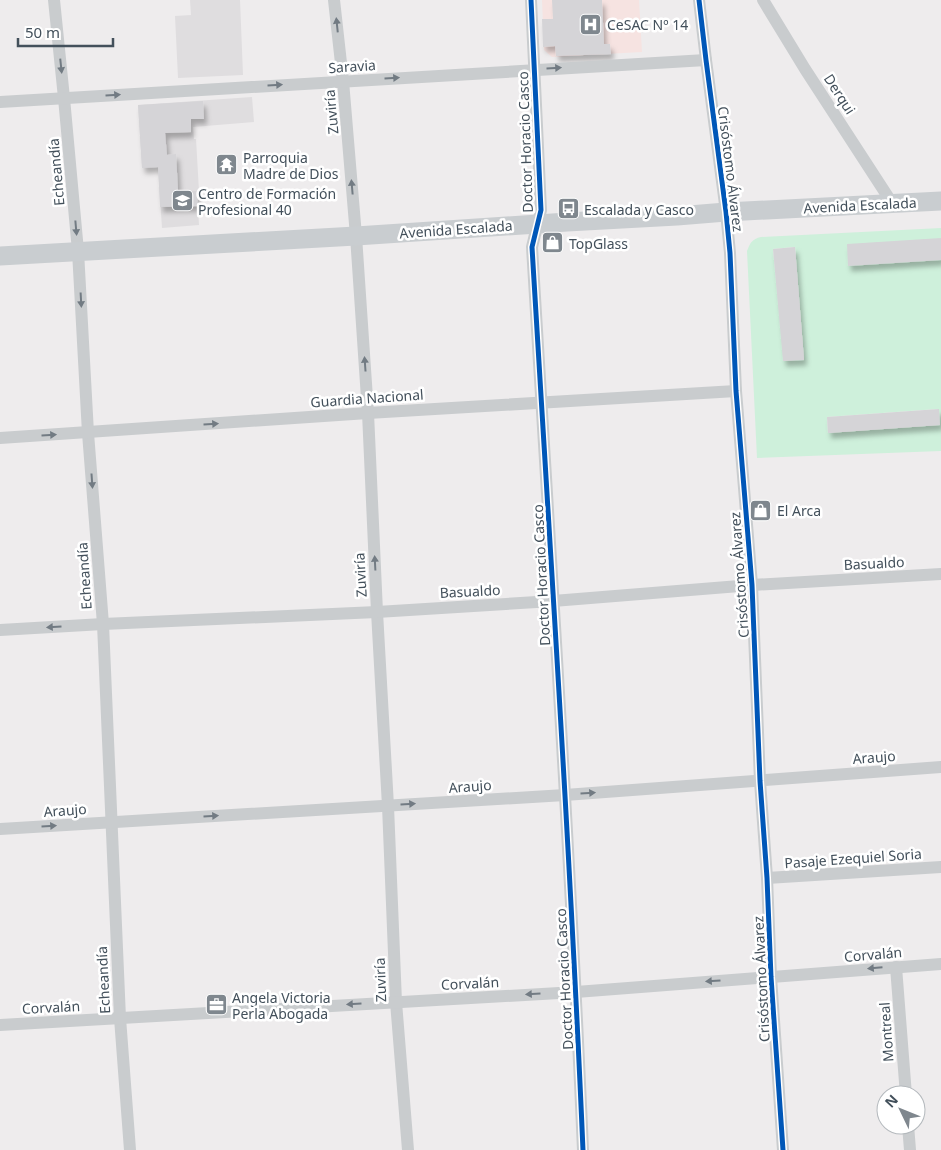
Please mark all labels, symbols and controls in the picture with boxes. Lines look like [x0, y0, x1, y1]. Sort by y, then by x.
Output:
hospital icon: CeSAC Nº 14 [579, 12, 603, 36]
scale bar [18, 15, 112, 47]
place label: CeSAC Nº 14 [607, 15, 688, 34]
one-way arrow [333, 17, 341, 33]
text: 50 m [25, 22, 60, 42]
street label: Saravia [328, 55, 376, 77]
one-way arrow [57, 58, 65, 74]
one-way arrow [546, 64, 562, 72]
street label: Derqui [820, 70, 860, 118]
street label: Doctor Horacio Casco [513, 71, 537, 213]
one-way arrow [384, 74, 400, 82]
one-way arrow [267, 81, 283, 89]
street label: Zuviría [320, 89, 342, 135]
one-way arrow [105, 91, 121, 99]
street label: Crisóstomo Álvarez [714, 105, 748, 233]
street label: Echeandía [44, 137, 68, 207]
place label: Parroquia Madre de Dios [243, 148, 339, 183]
temple icon: Parroquia Madre de Dios [215, 153, 239, 177]
one-way arrow [348, 179, 356, 195]
place label: Centro de Formación Profesional 40 [198, 184, 336, 219]
school or university icon: Centro de Formación Profesional 40 [170, 189, 194, 213]
street label: Avenida Escalada [803, 193, 917, 217]
bus stop icon: Escalada y Casco [556, 197, 580, 221]
place label: Escalada y Casco [584, 200, 694, 219]
street label: Avenida Escalada [399, 216, 513, 242]
one-way arrow [72, 220, 80, 236]
shop icon: TopGlass [541, 231, 565, 255]
place label: TopGlass [569, 234, 628, 253]
one-way arrow [77, 292, 85, 308]
one-way arrow [360, 356, 368, 372]
street label: Guardia Nacional [310, 385, 424, 411]
one-way arrow [203, 420, 219, 428]
one-way arrow [41, 431, 57, 439]
one-way arrow [88, 474, 96, 490]
shop icon: El Arca [749, 498, 773, 522]
place label: El Arca [777, 501, 821, 520]
street label: Doctor Horacio Casco [528, 504, 554, 646]
street label: Crisóstomo Álvarez [725, 511, 753, 639]
street label: Echeandía [72, 542, 96, 610]
street label: Zuviría [349, 552, 371, 598]
street label: Basualdo [843, 552, 905, 574]
one-way arrow [370, 555, 378, 571]
street label: Basualdo [439, 580, 501, 602]
one-way arrow [46, 623, 62, 631]
street label: Araujo [852, 746, 896, 768]
street label: Araujo [448, 775, 492, 797]
one-way arrow [580, 789, 596, 797]
street label: Araujo [43, 799, 87, 821]
one-way arrow [400, 800, 416, 808]
one-way arrow [203, 812, 219, 820]
one-way arrow [41, 822, 57, 830]
street label: Pasaje Ezequiel Soria [784, 844, 922, 872]
street label: Doctor Horacio Casco [551, 908, 577, 1050]
street label: Crisóstomo Álvarez [748, 915, 774, 1043]
street label: Corvalán [843, 942, 903, 966]
street label: Echeandía [92, 946, 114, 1014]
street label: Zuviría [370, 957, 390, 1003]
one-way arrow [867, 965, 883, 973]
street label: Corvalán [440, 972, 500, 994]
one-way arrow [705, 978, 721, 986]
place label: Angela Victoria Perla Abogada [232, 988, 331, 1023]
one-way arrow [525, 991, 541, 999]
office icon: Angela Victoria Perla Abogada [204, 993, 228, 1017]
street label: Corvalán [21, 996, 81, 1018]
one-way arrow [345, 1001, 361, 1009]
street label: Montreal [874, 1002, 898, 1062]
north arrow [876, 1085, 926, 1135]
text: N [880, 1090, 902, 1111]

